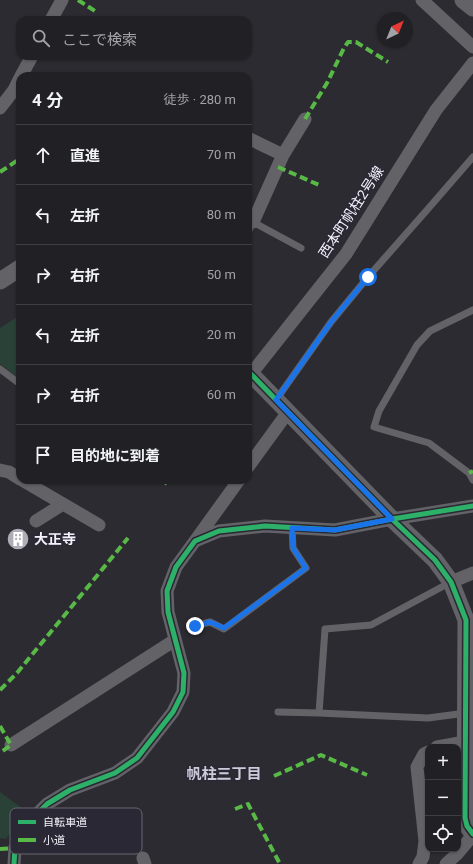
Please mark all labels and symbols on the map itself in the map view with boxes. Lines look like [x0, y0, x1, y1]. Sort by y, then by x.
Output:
north arrow [377, 12, 413, 48]
street label: 西本町帆柱2号線 [315, 163, 387, 261]
route start [359, 268, 377, 286]
building icon: 大正寺 [5, 526, 31, 552]
place label: 大正寺 [34, 531, 76, 547]
route end [186, 617, 204, 635]
district label: 帆柱三丁目 [186, 765, 262, 783]
legend [10, 808, 142, 854]
text: 自転車道 [43, 816, 87, 829]
text: 小道 [43, 834, 65, 847]

